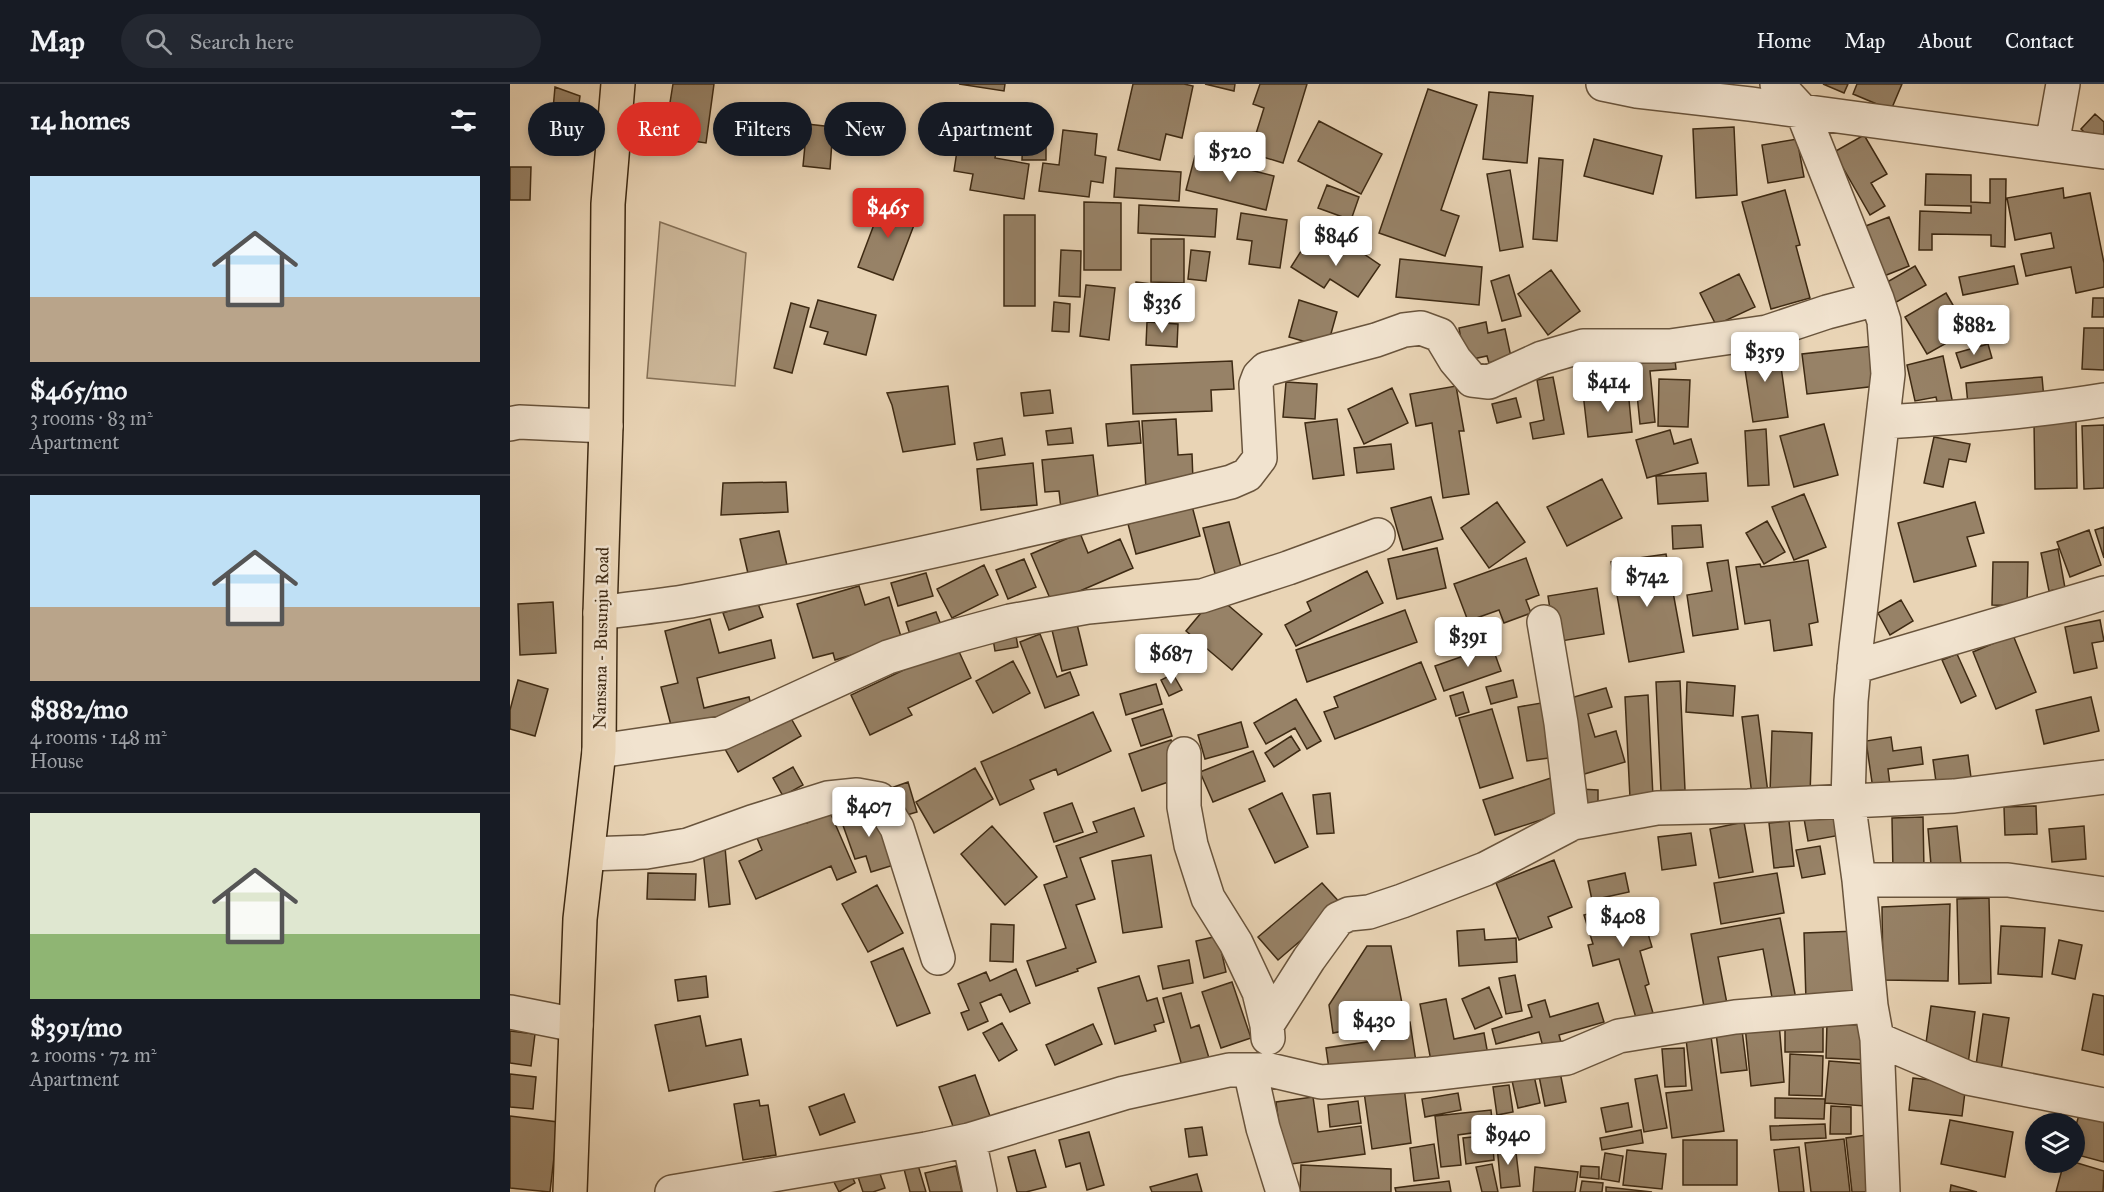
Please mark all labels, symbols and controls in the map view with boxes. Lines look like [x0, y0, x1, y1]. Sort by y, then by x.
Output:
search box [121, 14, 541, 68]
text: Map [30, 24, 85, 59]
icon: search [142, 25, 175, 58]
text: Search here [190, 28, 294, 55]
text: Home [1756, 28, 1811, 54]
text: Map [1844, 28, 1885, 54]
text: About [1918, 28, 1972, 54]
text: Contact [2005, 28, 2074, 54]
chip: Buy [528, 102, 605, 156]
chip: Rent [617, 102, 701, 156]
chip: Filters [713, 102, 812, 156]
chip: New [824, 102, 906, 156]
chip: Apartment [918, 102, 1054, 156]
text: 14 homes [30, 104, 130, 136]
icon: filters [447, 104, 480, 137]
pin: $520 [1194, 132, 1266, 183]
text: $520 [1209, 139, 1251, 163]
pin: $465 [852, 188, 924, 239]
text: $465 [867, 195, 909, 219]
icon: home [201, 215, 309, 323]
pin: $846 [1300, 216, 1372, 267]
text: $846 [1314, 223, 1358, 247]
pin: $336 [1126, 283, 1198, 334]
text: $336 [1143, 290, 1181, 314]
pin: $882 [1938, 305, 2010, 356]
text: $882 [1952, 312, 1996, 336]
pin: $359 [1729, 332, 1801, 383]
text: $359 [1745, 339, 1785, 363]
pin: $414 [1572, 362, 1644, 413]
text: $414 [1587, 369, 1629, 393]
text: $465/mo [30, 374, 127, 406]
text: 3 rooms · 83 m² [30, 406, 153, 430]
text: Apartment [30, 430, 119, 454]
icon: home [201, 534, 309, 642]
street label: Nansana - Busunju Road [588, 547, 614, 729]
pin: $742 [1611, 557, 1683, 608]
text: $742 [1625, 564, 1669, 588]
pin: $391 [1432, 617, 1504, 668]
text: $391 [1449, 624, 1487, 648]
pin: $687 [1135, 634, 1207, 685]
text: $687 [1149, 641, 1193, 665]
text: $882/mo [30, 693, 128, 725]
text: 4 rooms · 148 m² [30, 725, 167, 749]
text: House [30, 749, 84, 773]
pin: $407 [833, 787, 905, 838]
text: $407 [846, 794, 892, 818]
icon: home [201, 852, 309, 960]
pin: $408 [1587, 897, 1659, 948]
text: $408 [1600, 904, 1646, 928]
pin: $430 [1338, 1001, 1410, 1052]
text: $430 [1353, 1008, 1395, 1032]
text: $391/mo [30, 1011, 122, 1043]
text: 2 rooms · 72 m² [30, 1043, 157, 1067]
text: Apartment [30, 1067, 119, 1091]
map controls [2025, 1113, 2085, 1173]
button: layers [2025, 1113, 2085, 1173]
pin: $940 [1472, 1115, 1544, 1166]
text: $940 [1485, 1122, 1531, 1146]

